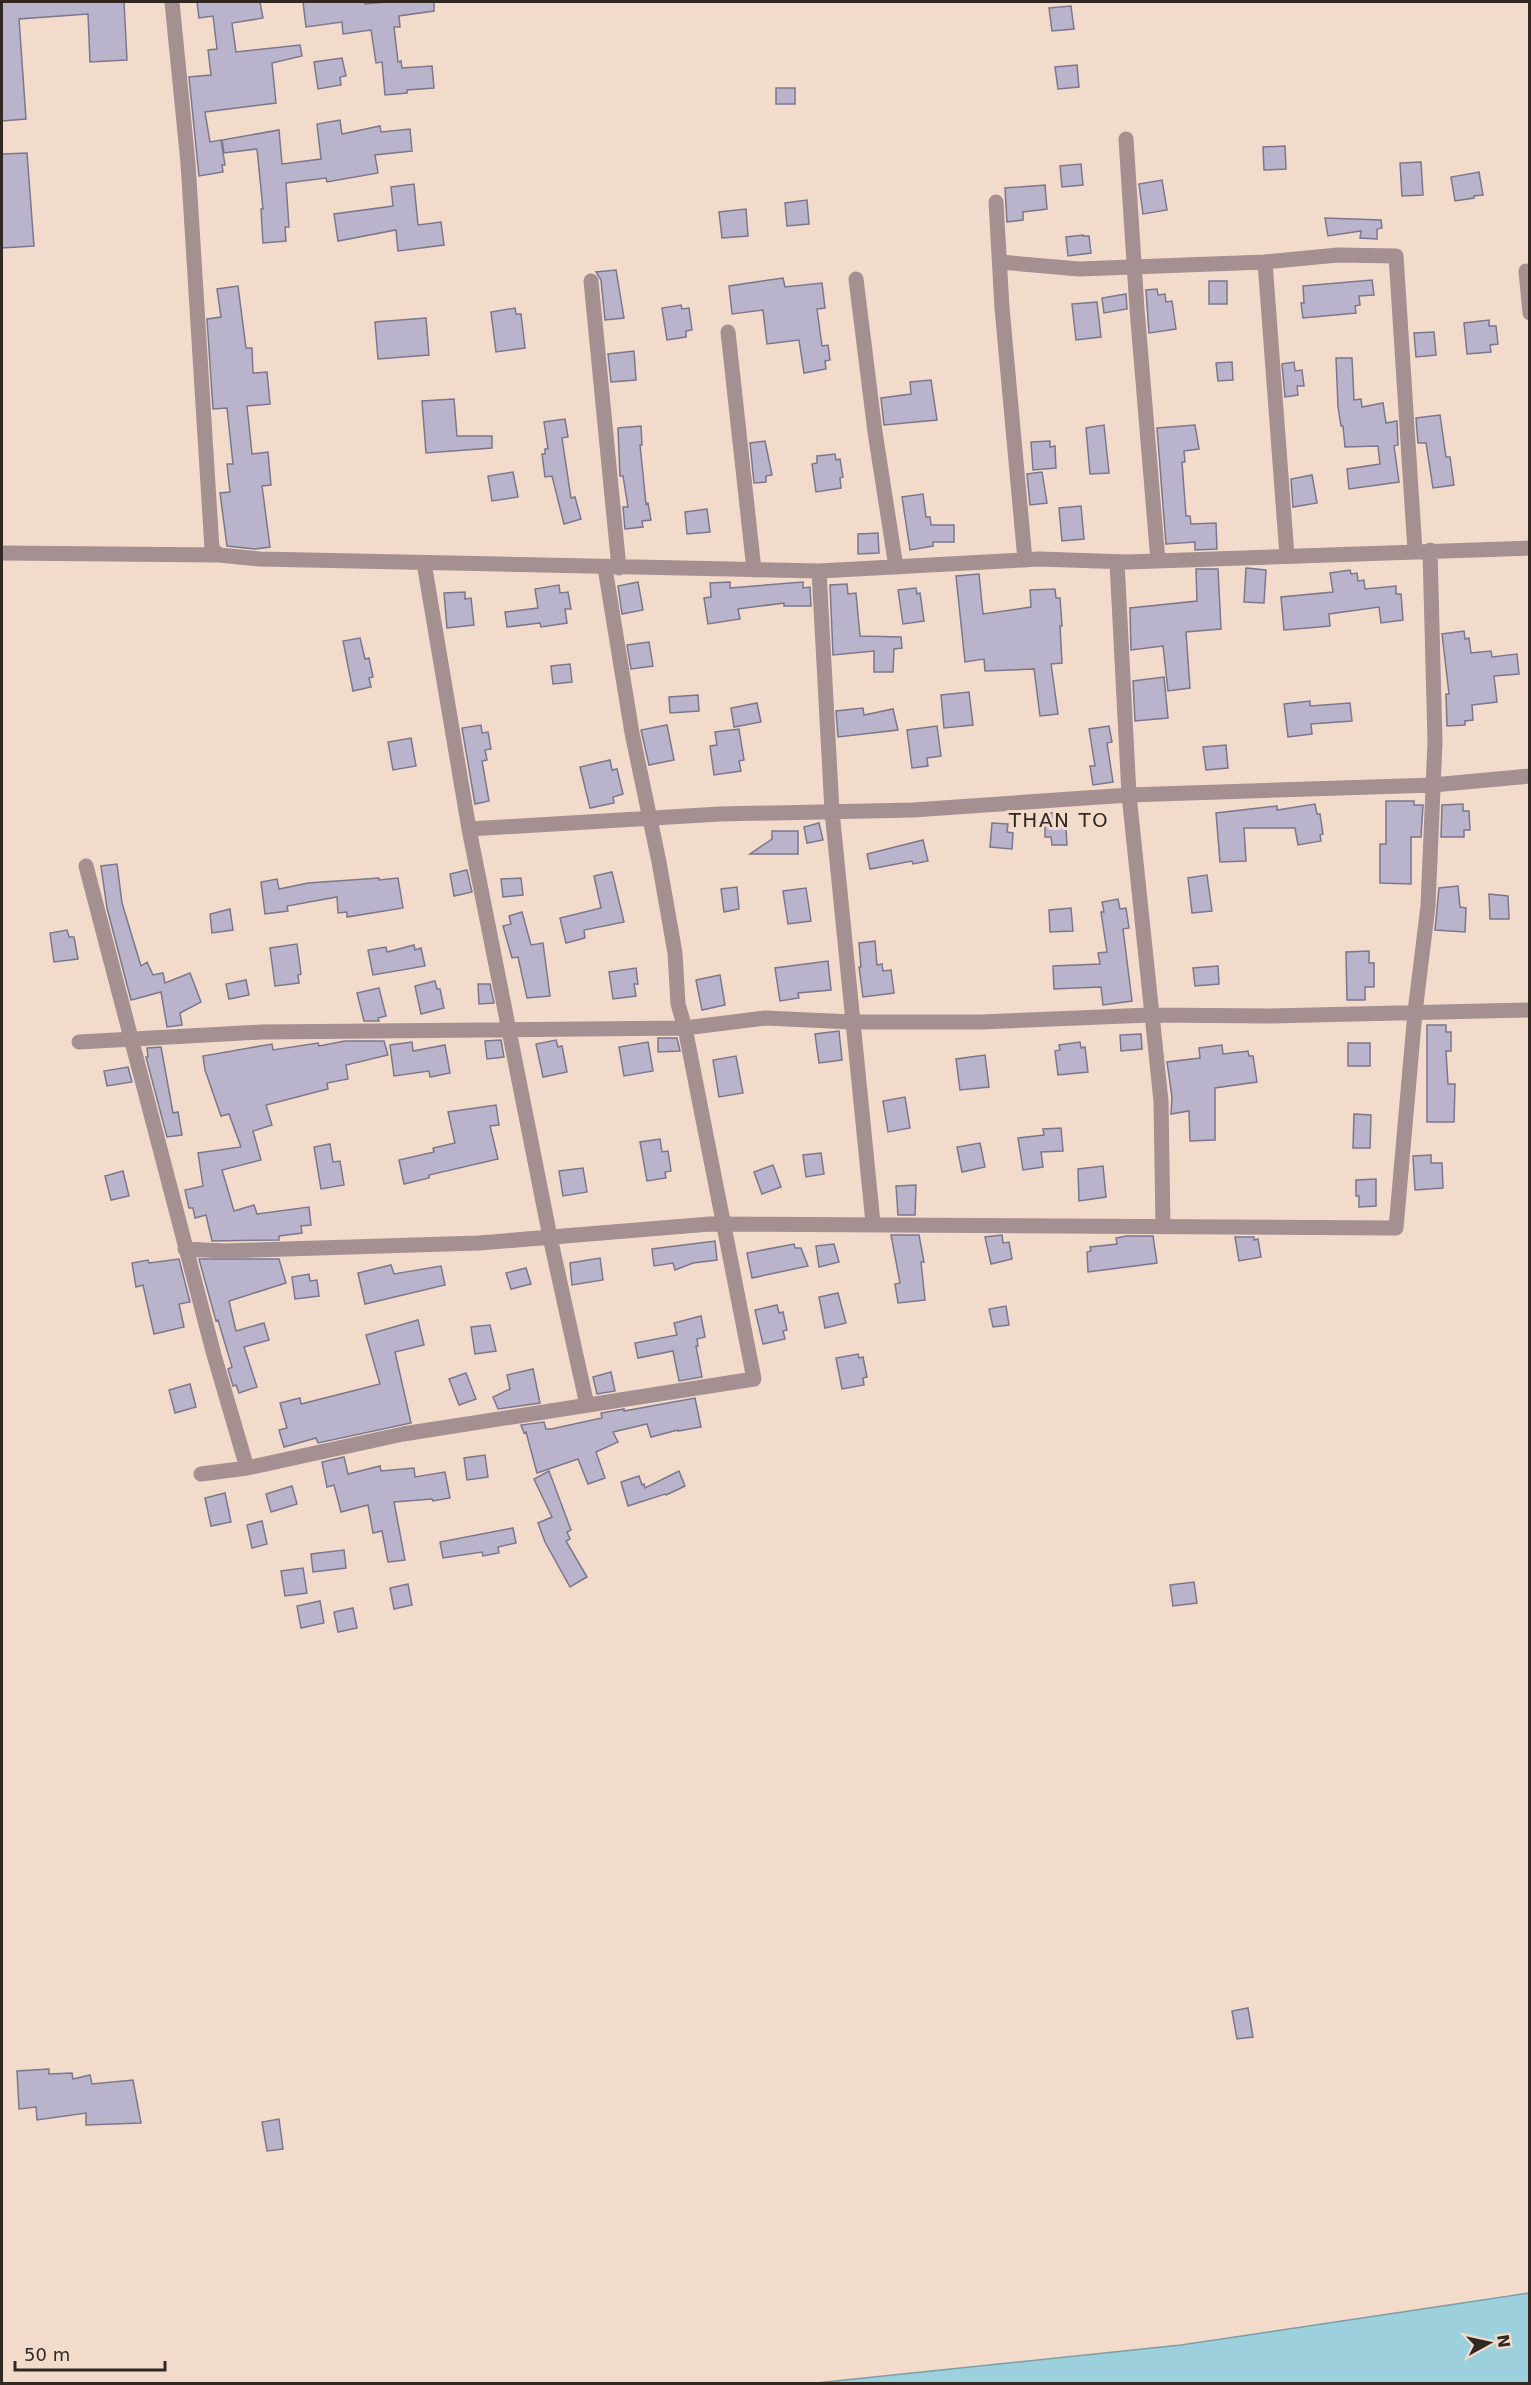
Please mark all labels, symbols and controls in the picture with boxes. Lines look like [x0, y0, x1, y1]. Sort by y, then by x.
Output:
district label: THAN TO [1008, 808, 1109, 832]
north arrow [1459, 2313, 1519, 2373]
text: N [1493, 2333, 1514, 2349]
scale bar [15, 2334, 165, 2372]
text: 50 m [24, 2344, 70, 2365]

